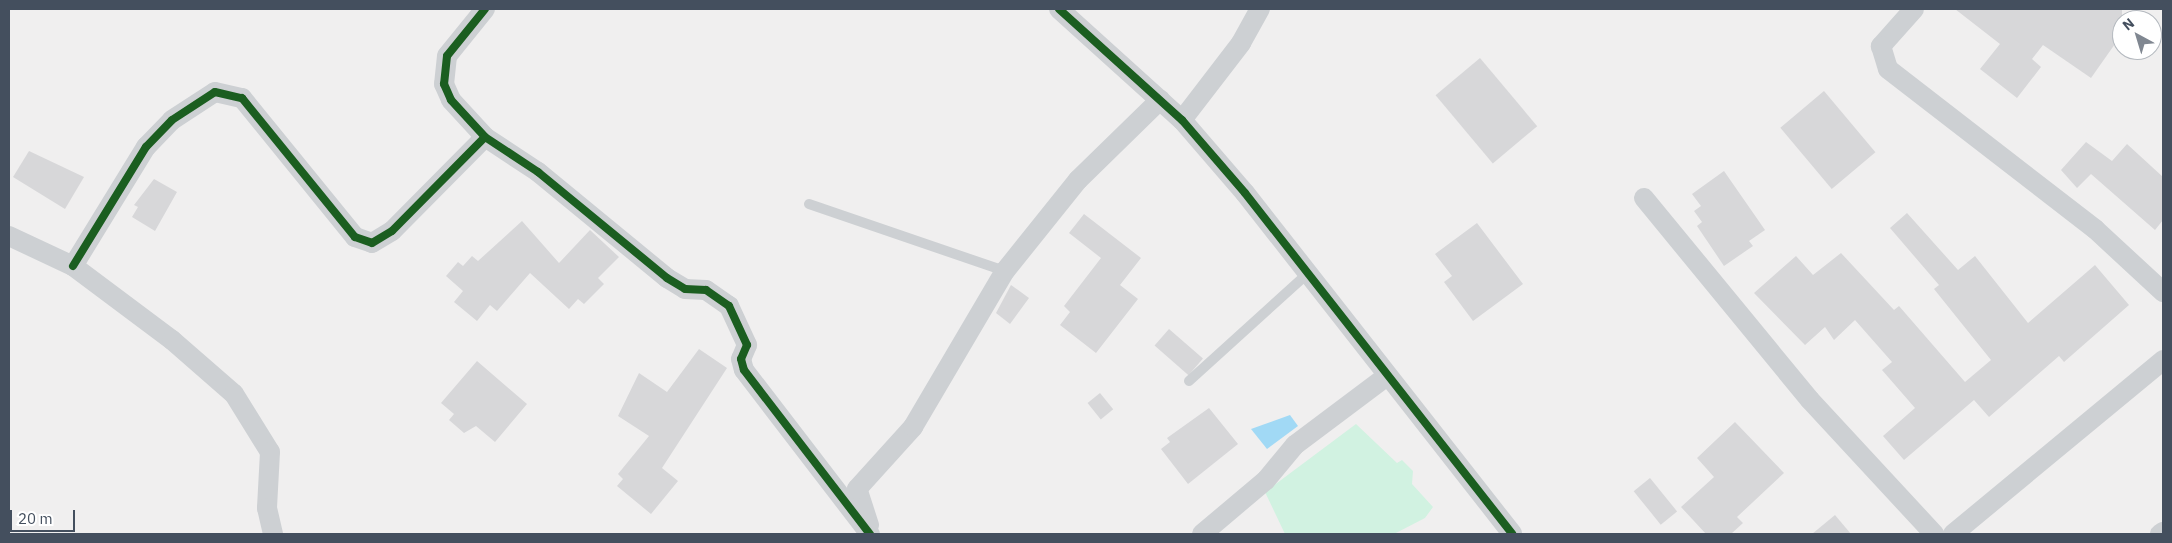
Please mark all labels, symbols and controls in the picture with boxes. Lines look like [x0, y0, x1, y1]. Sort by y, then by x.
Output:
north arrow [2112, 10, 2162, 60]
text: N [2119, 14, 2138, 34]
scale bar [12, 500, 78, 532]
text: 20 m [18, 509, 53, 528]

